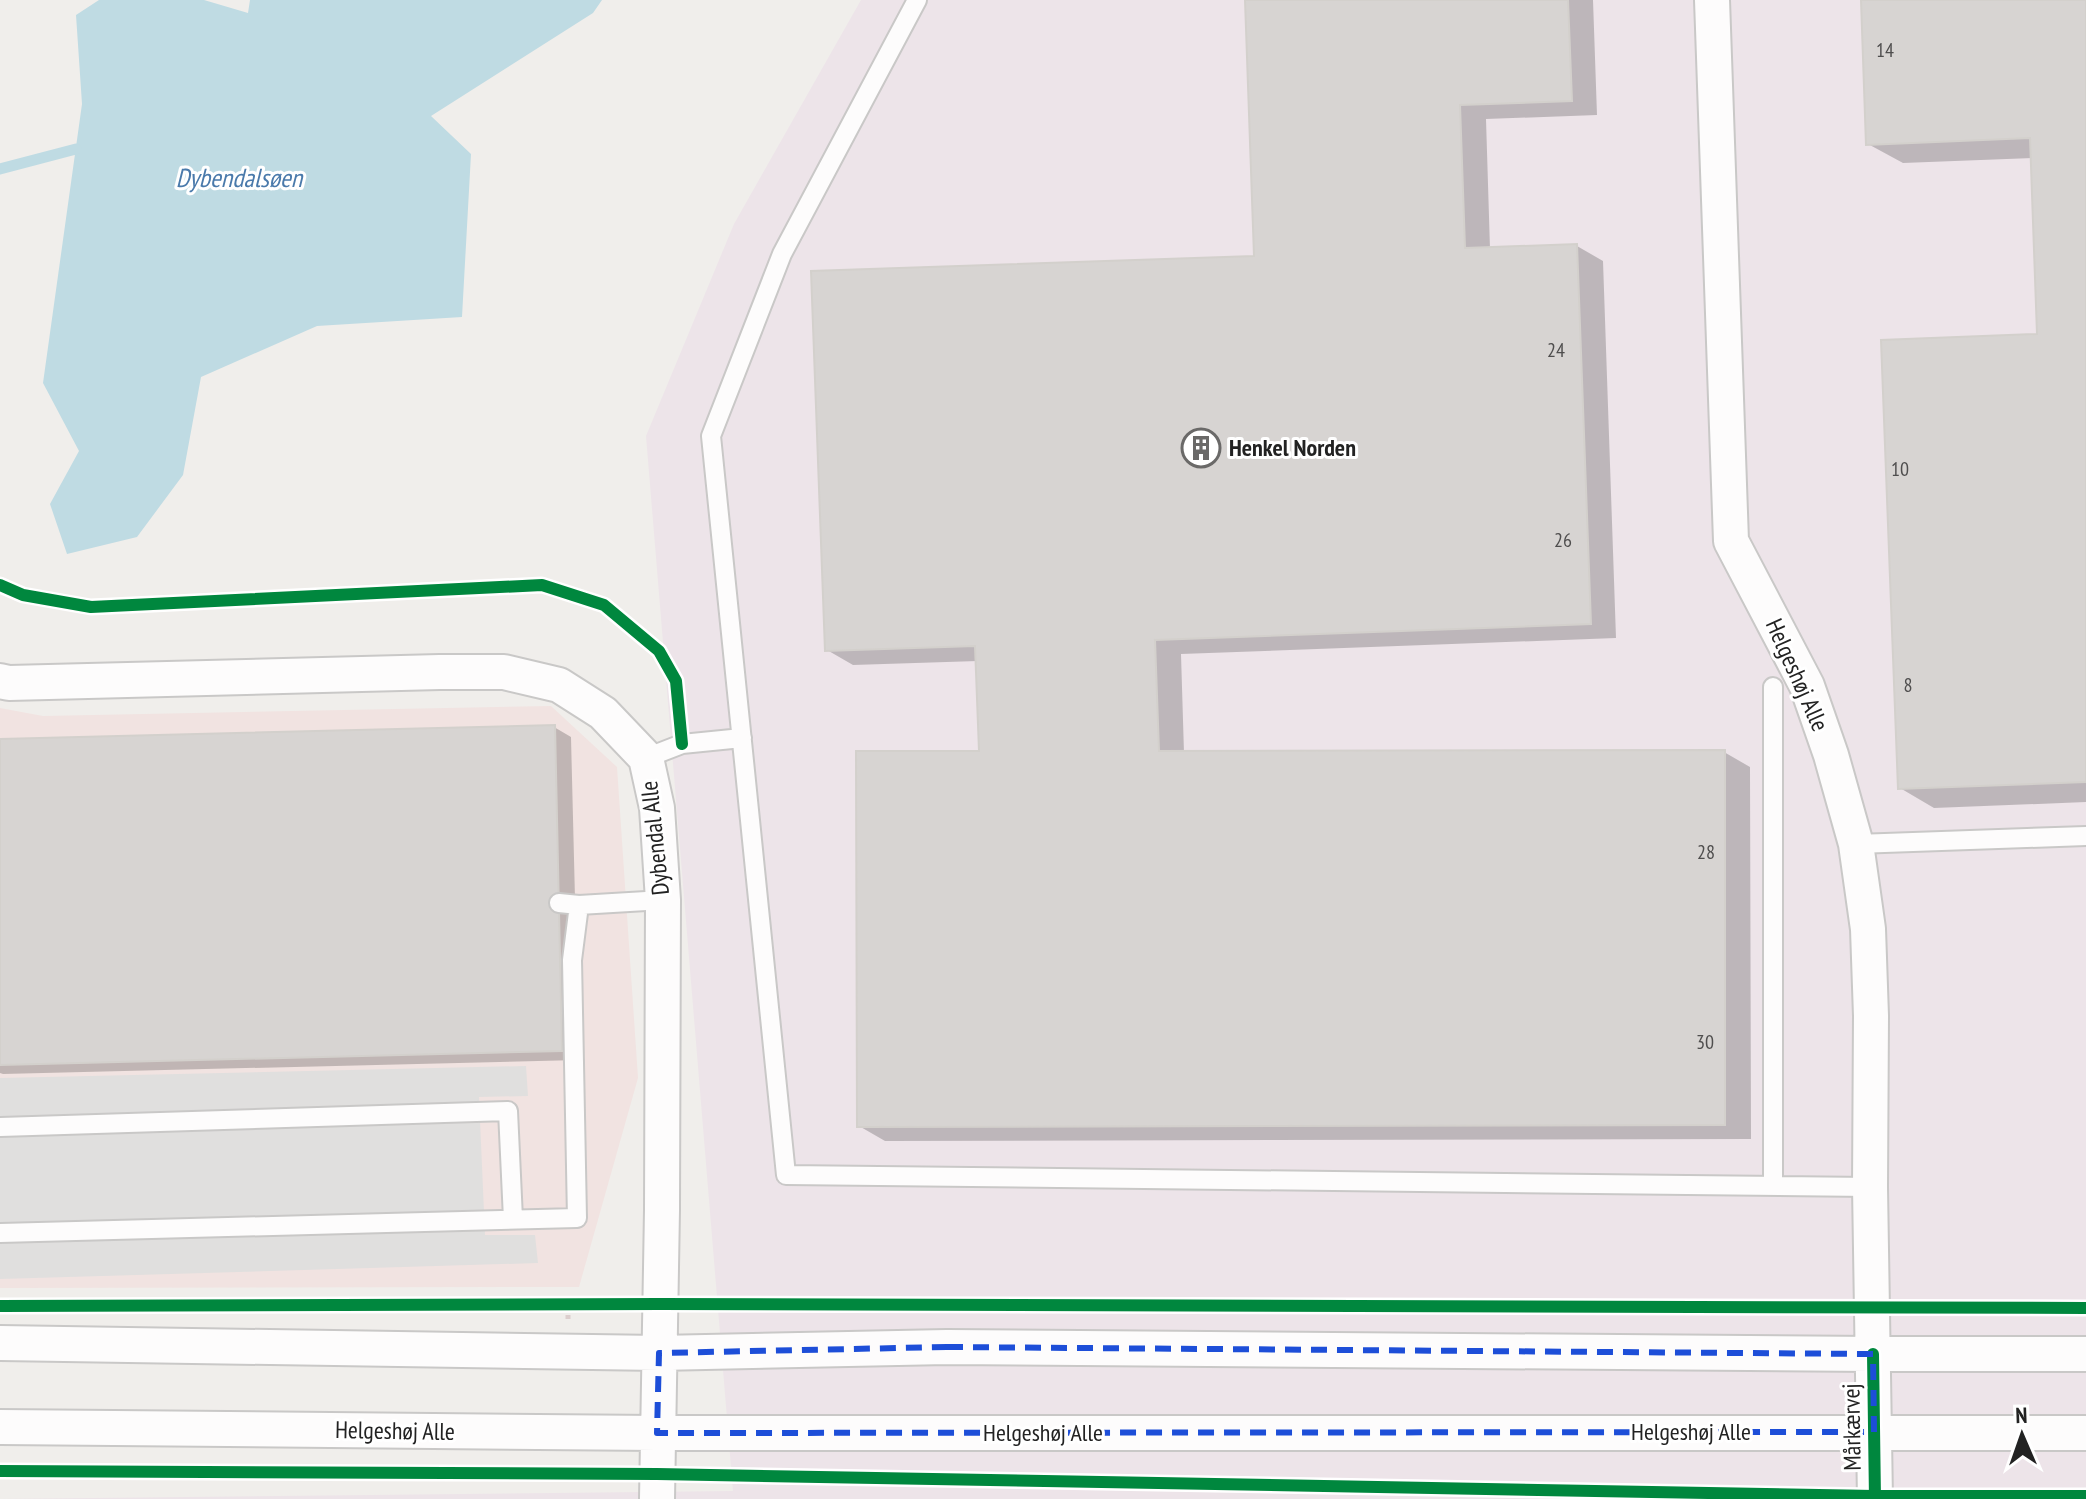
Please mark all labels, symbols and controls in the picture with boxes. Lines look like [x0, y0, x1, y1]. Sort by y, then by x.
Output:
house number: 14 [1876, 37, 1894, 63]
water label: Dybendalsøen [176, 161, 304, 194]
house number: 24 [1547, 337, 1565, 363]
building icon: Henkel Norden [1180, 427, 1222, 469]
place label: Henkel Norden [1229, 432, 1356, 463]
house number: 10 [1891, 456, 1909, 482]
house number: 26 [1554, 527, 1572, 553]
street label: Helgeshøj Alle [1759, 614, 1836, 736]
house number: 8 [1904, 672, 1913, 698]
street label: Dybendal Alle [633, 779, 676, 897]
house number: 28 [1697, 839, 1715, 865]
house number: 30 [1696, 1029, 1714, 1055]
street label: Mårkærvej [1835, 1383, 1868, 1471]
north arrow [1982, 1395, 2062, 1475]
text: N [2015, 1401, 2028, 1429]
street label: Helgeshøj Alle [335, 1414, 455, 1447]
street label: Helgeshøj Alle [1631, 1416, 1751, 1447]
street label: Helgeshøj Alle [983, 1417, 1103, 1448]

